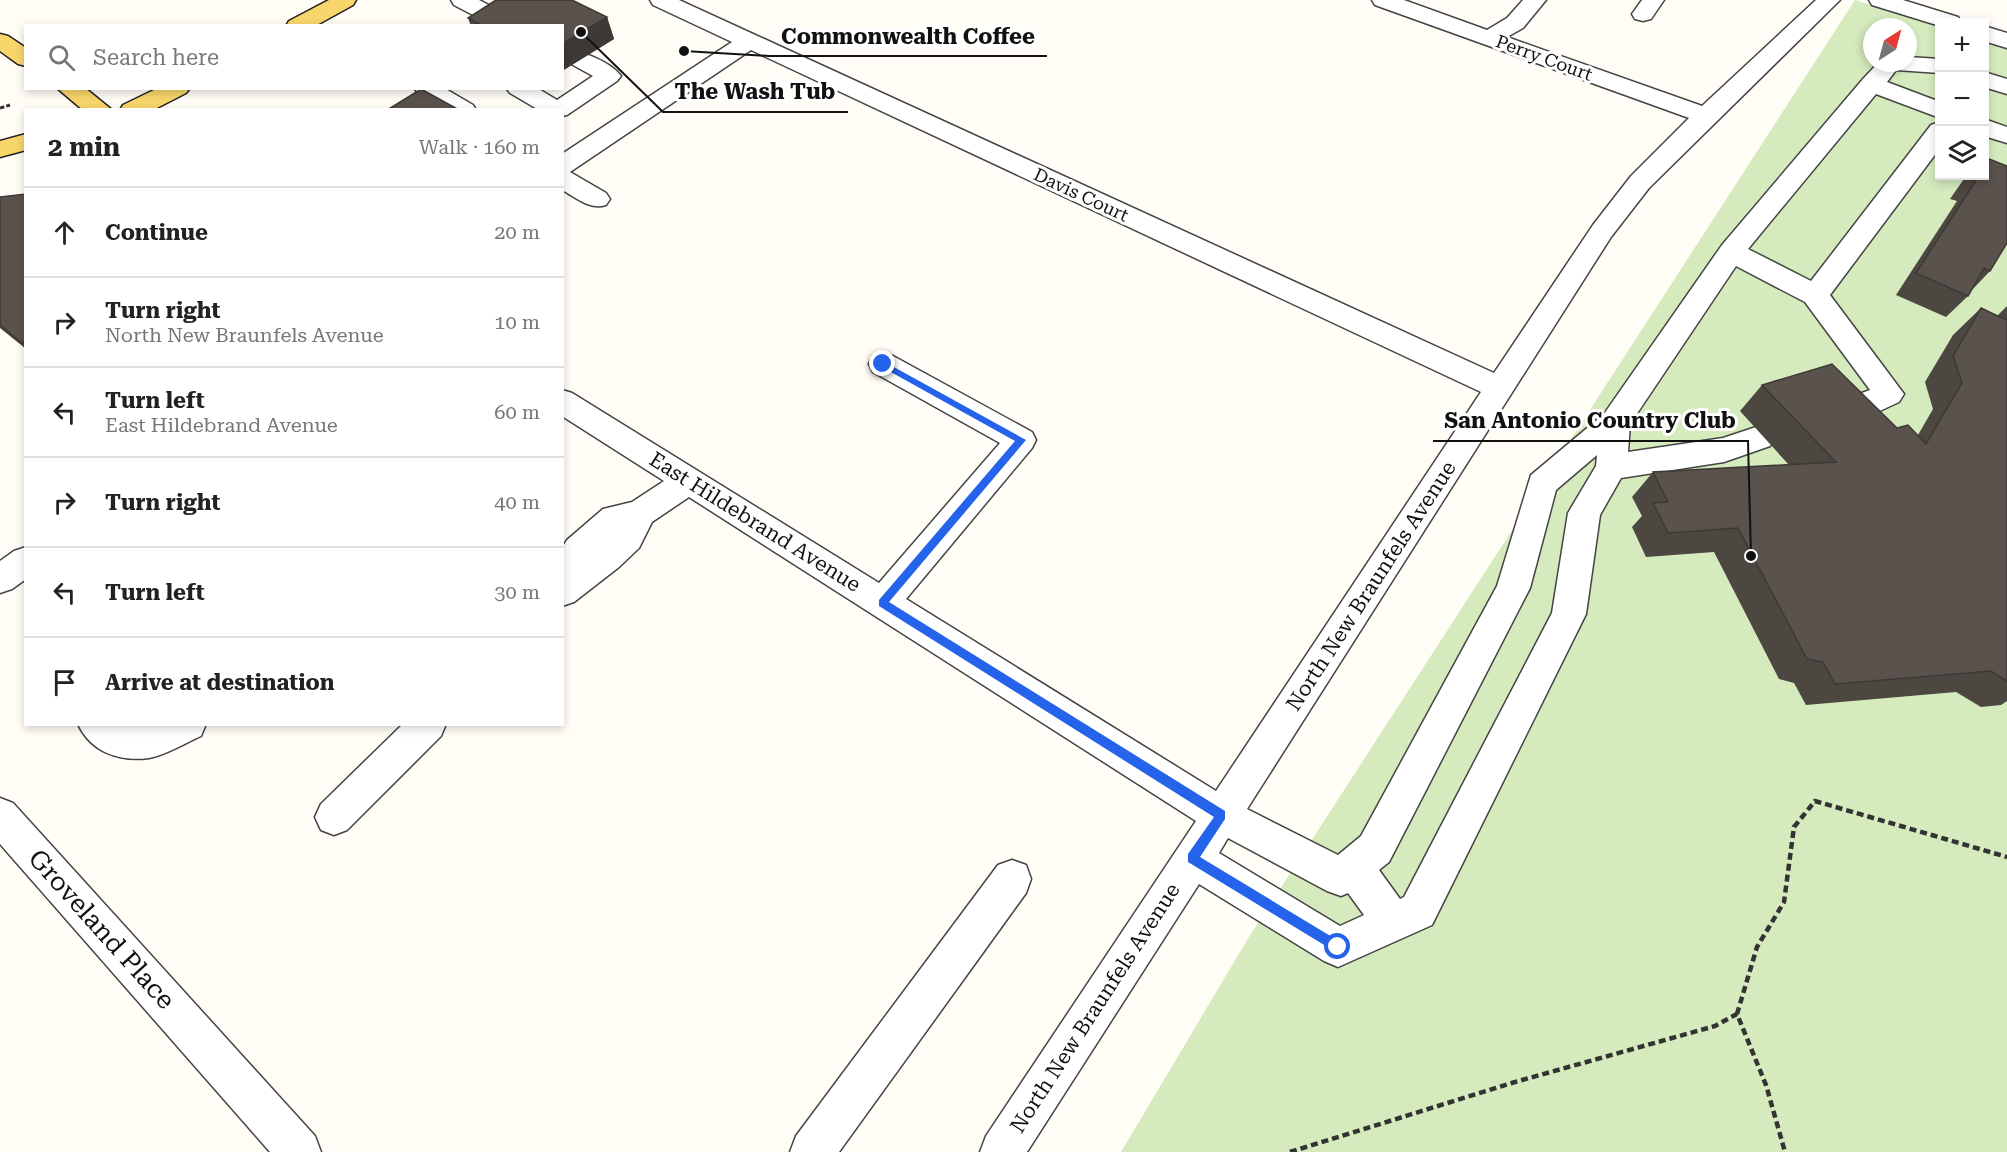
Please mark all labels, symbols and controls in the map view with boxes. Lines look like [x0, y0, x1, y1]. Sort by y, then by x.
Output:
callout: Commonwealth Coffee [769, 16, 1047, 56]
north arrow [1863, 18, 1917, 72]
map controls [1935, 18, 1989, 180]
button: + [1935, 18, 1989, 72]
search box [24, 24, 564, 90]
text: Commonwealth Coffee [781, 24, 1035, 49]
street label: Perry Court [1493, 30, 1596, 85]
icon: search [45, 41, 78, 74]
text: Search here [93, 45, 219, 70]
callout: The Wash Tub [663, 72, 848, 112]
button: − [1935, 72, 1989, 126]
text: The Wash Tub [675, 79, 836, 104]
button: layers [1935, 126, 1989, 180]
text: 2 min [48, 132, 120, 162]
text: Walk · 160 m [419, 135, 540, 159]
street label: Davis Court [1030, 163, 1132, 226]
icon: ahead [48, 216, 81, 249]
text: Continue [105, 220, 208, 245]
text: 20 m [494, 220, 540, 244]
text: Turn right [105, 298, 220, 323]
icon: right [48, 306, 81, 339]
text: 10 m [494, 310, 540, 334]
text: North New Braunfels Avenue [105, 323, 384, 347]
route end [869, 350, 895, 376]
text: Turn left [105, 388, 205, 413]
icon: left [48, 396, 81, 429]
text: 60 m [494, 400, 540, 424]
callout: San Antonio Country Club [1433, 401, 1748, 441]
text: San Antonio Country Club [1444, 408, 1736, 433]
text: East Hildebrand Avenue [105, 413, 338, 437]
street label: East Hildebrand Avenue [645, 447, 865, 597]
street label: North New Braunfels Avenue [1281, 457, 1461, 715]
icon: right [48, 486, 81, 519]
text: Turn right [105, 490, 220, 515]
text: 40 m [494, 490, 540, 514]
icon: left [48, 576, 81, 609]
text: Turn left [105, 580, 205, 605]
text: 30 m [494, 580, 540, 604]
icon: arrive [48, 666, 81, 699]
text: Arrive at destination [105, 670, 334, 695]
street label: Groveland Place [23, 843, 181, 1015]
street label: North New Braunfels Avenue [1005, 879, 1185, 1137]
route start [1324, 933, 1350, 959]

